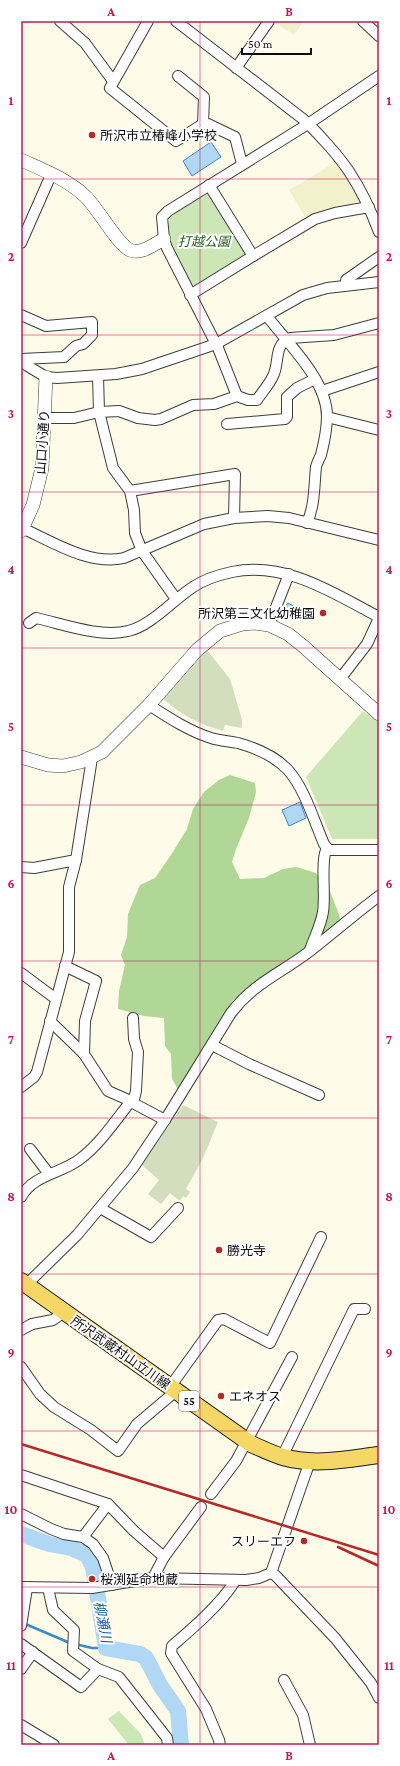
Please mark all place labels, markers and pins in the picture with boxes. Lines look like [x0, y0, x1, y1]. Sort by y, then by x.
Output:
place label: 所沢市立椿峰小学校 [100, 128, 217, 143]
marker: 所沢市立椿峰小学校 [87, 130, 97, 140]
place label: 所沢第三文化幼稚園 [198, 606, 315, 621]
marker: 所沢第三文化幼稚園 [318, 608, 328, 618]
place label: 勝光寺 [227, 1243, 266, 1258]
marker: 勝光寺 [214, 1245, 224, 1255]
place label: エネオス [229, 1389, 281, 1404]
marker: エネオス [216, 1391, 226, 1401]
place label: スリーエフ [231, 1534, 296, 1549]
marker: スリーエフ [299, 1536, 309, 1546]
place label: 桜渕延命地蔵 [100, 1572, 178, 1587]
marker: 桜渕延命地蔵 [87, 1574, 97, 1584]

